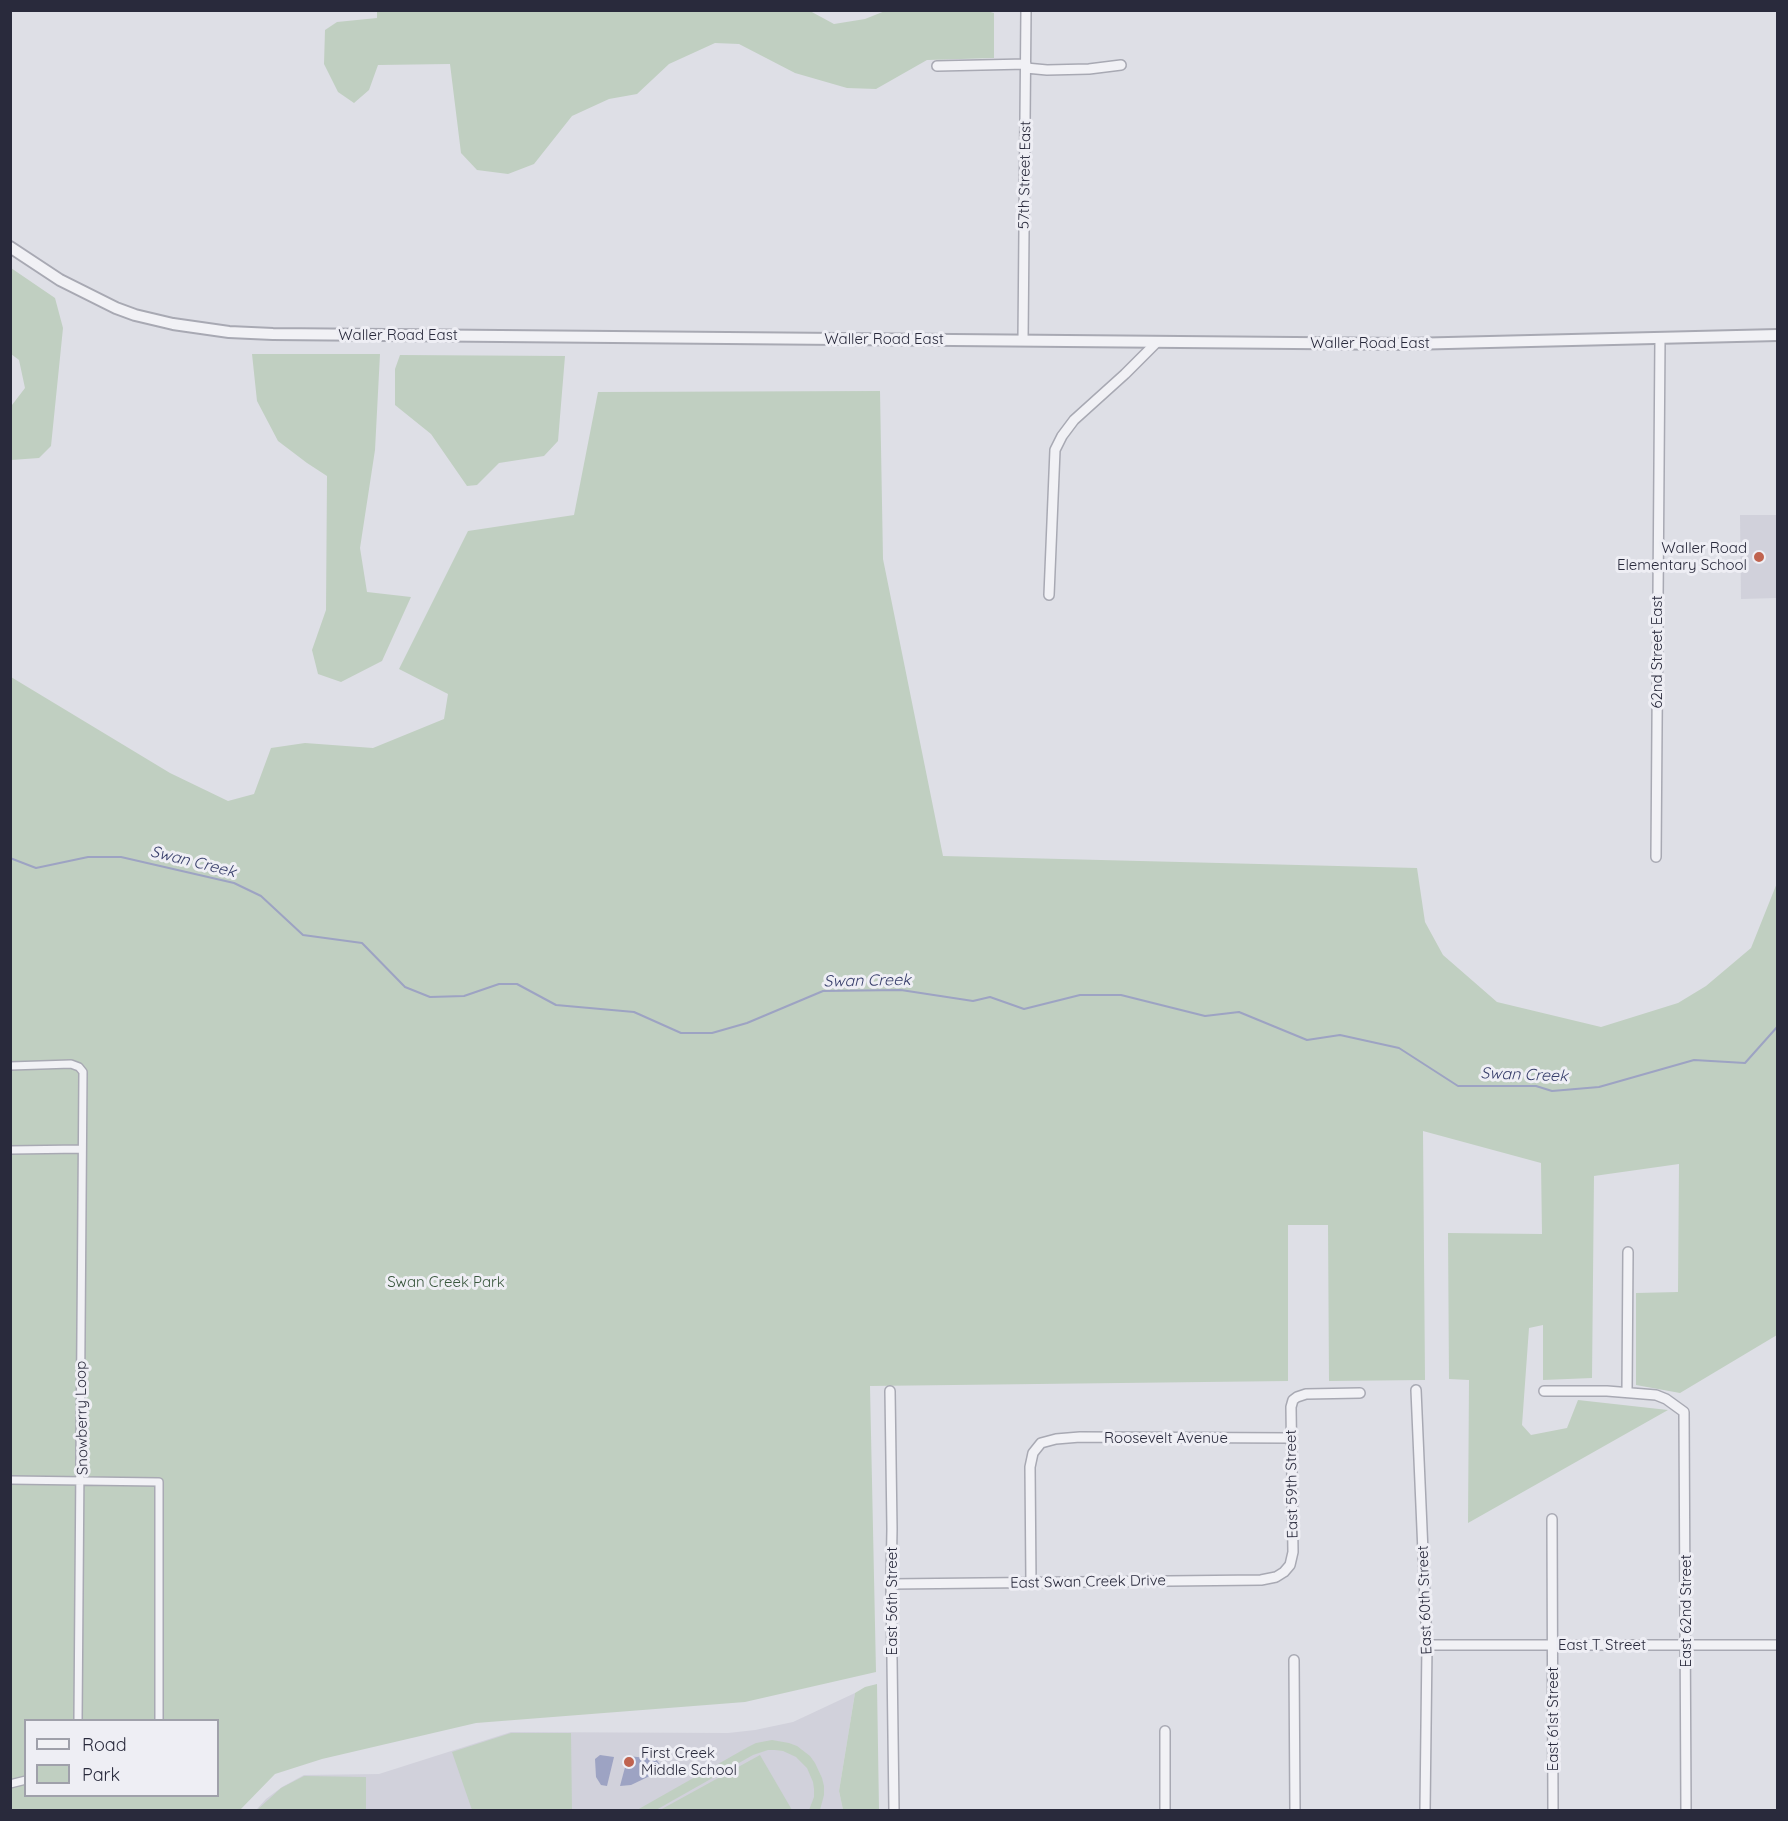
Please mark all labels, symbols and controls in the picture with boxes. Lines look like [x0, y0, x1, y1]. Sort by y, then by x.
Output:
street label: 57th Street East [1015, 121, 1035, 229]
street label: Waller Road East [338, 326, 458, 344]
street label: Waller Road East [824, 330, 944, 348]
street label: Waller Road East [1310, 334, 1430, 352]
place label: Waller Road Elementary School [1617, 539, 1747, 574]
marker: Waller Road Elementary School [1752, 550, 1766, 564]
street label: 62nd Street East [1648, 595, 1666, 709]
water label: Swan Creek [148, 842, 238, 882]
water label: Swan Creek [823, 971, 911, 991]
water label: Swan Creek [1480, 1064, 1568, 1086]
park label: Swan Creek Park [387, 1273, 505, 1291]
street label: Snowberry Loop [72, 1361, 92, 1475]
street label: Roosevelt Avenue [1104, 1429, 1228, 1447]
street label: East 59th Street [1282, 1429, 1302, 1539]
street label: East 60th Street [1414, 1545, 1436, 1655]
street label: East 56th Street [883, 1547, 901, 1655]
street label: East 62nd Street [1677, 1554, 1695, 1668]
street label: East Swan Creek Drive [1010, 1572, 1166, 1592]
street label: East T Street [1558, 1636, 1646, 1654]
street label: East 61st Street [1544, 1667, 1562, 1771]
legend [24, 1719, 219, 1797]
text: Road [82, 1733, 127, 1756]
place label: First Creek Middle School [641, 1744, 737, 1779]
marker: First Creek Middle School [622, 1755, 636, 1769]
text: Park [82, 1763, 120, 1786]

